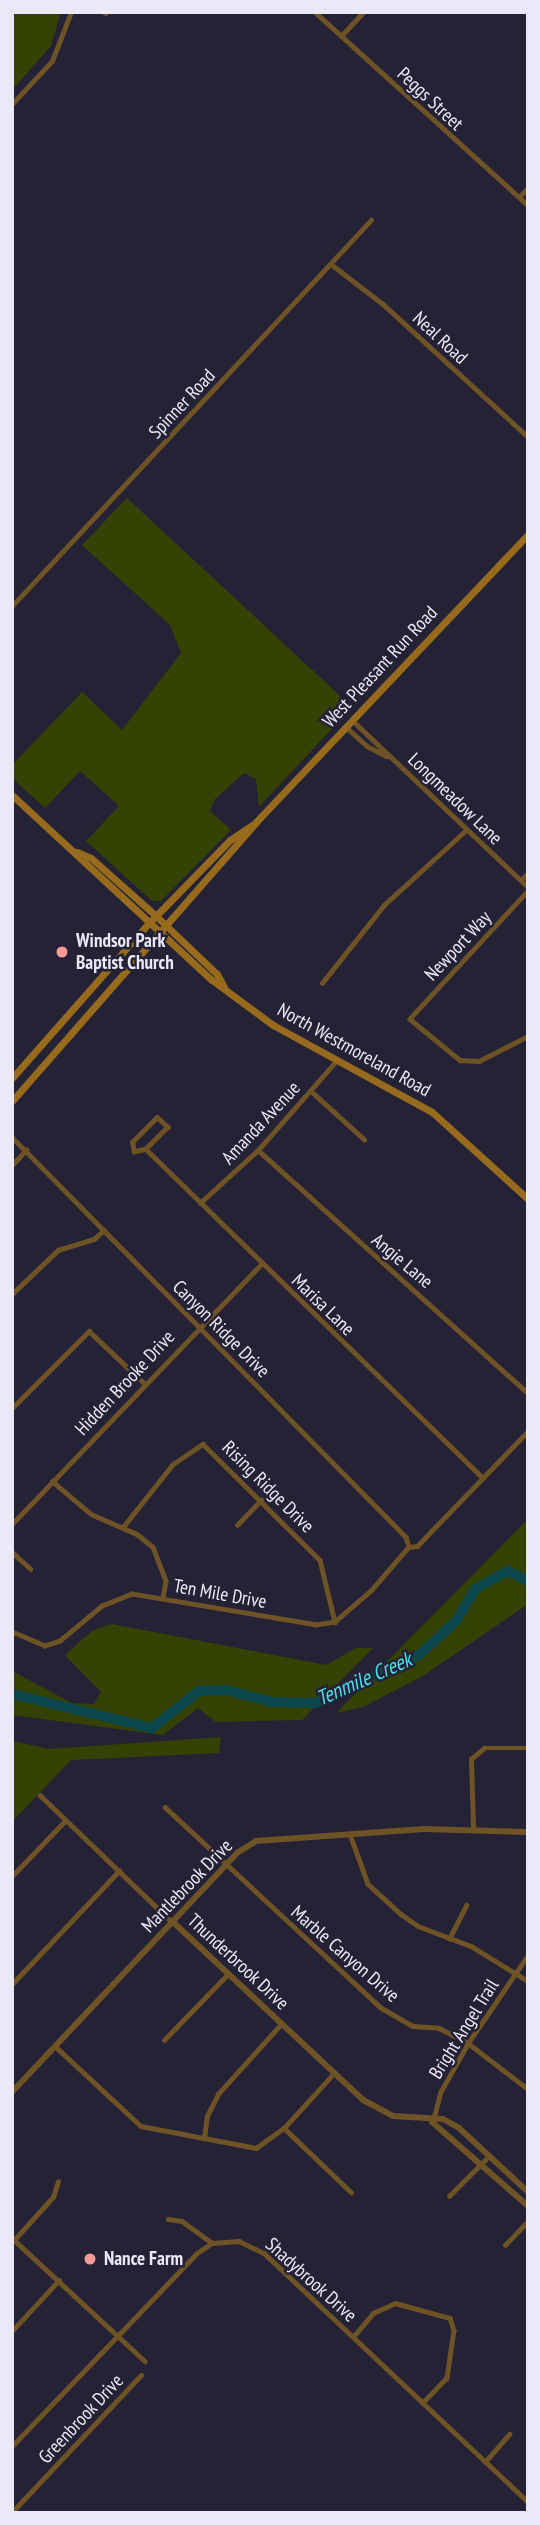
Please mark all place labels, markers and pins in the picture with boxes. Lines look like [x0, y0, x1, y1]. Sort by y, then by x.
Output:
place label: Windsor Park Baptist Church [76, 930, 174, 974]
marker: Windsor Park Baptist Church [54, 944, 70, 960]
place label: Nance Farm [104, 2248, 183, 2270]
marker: Nance Farm [82, 2251, 98, 2267]

